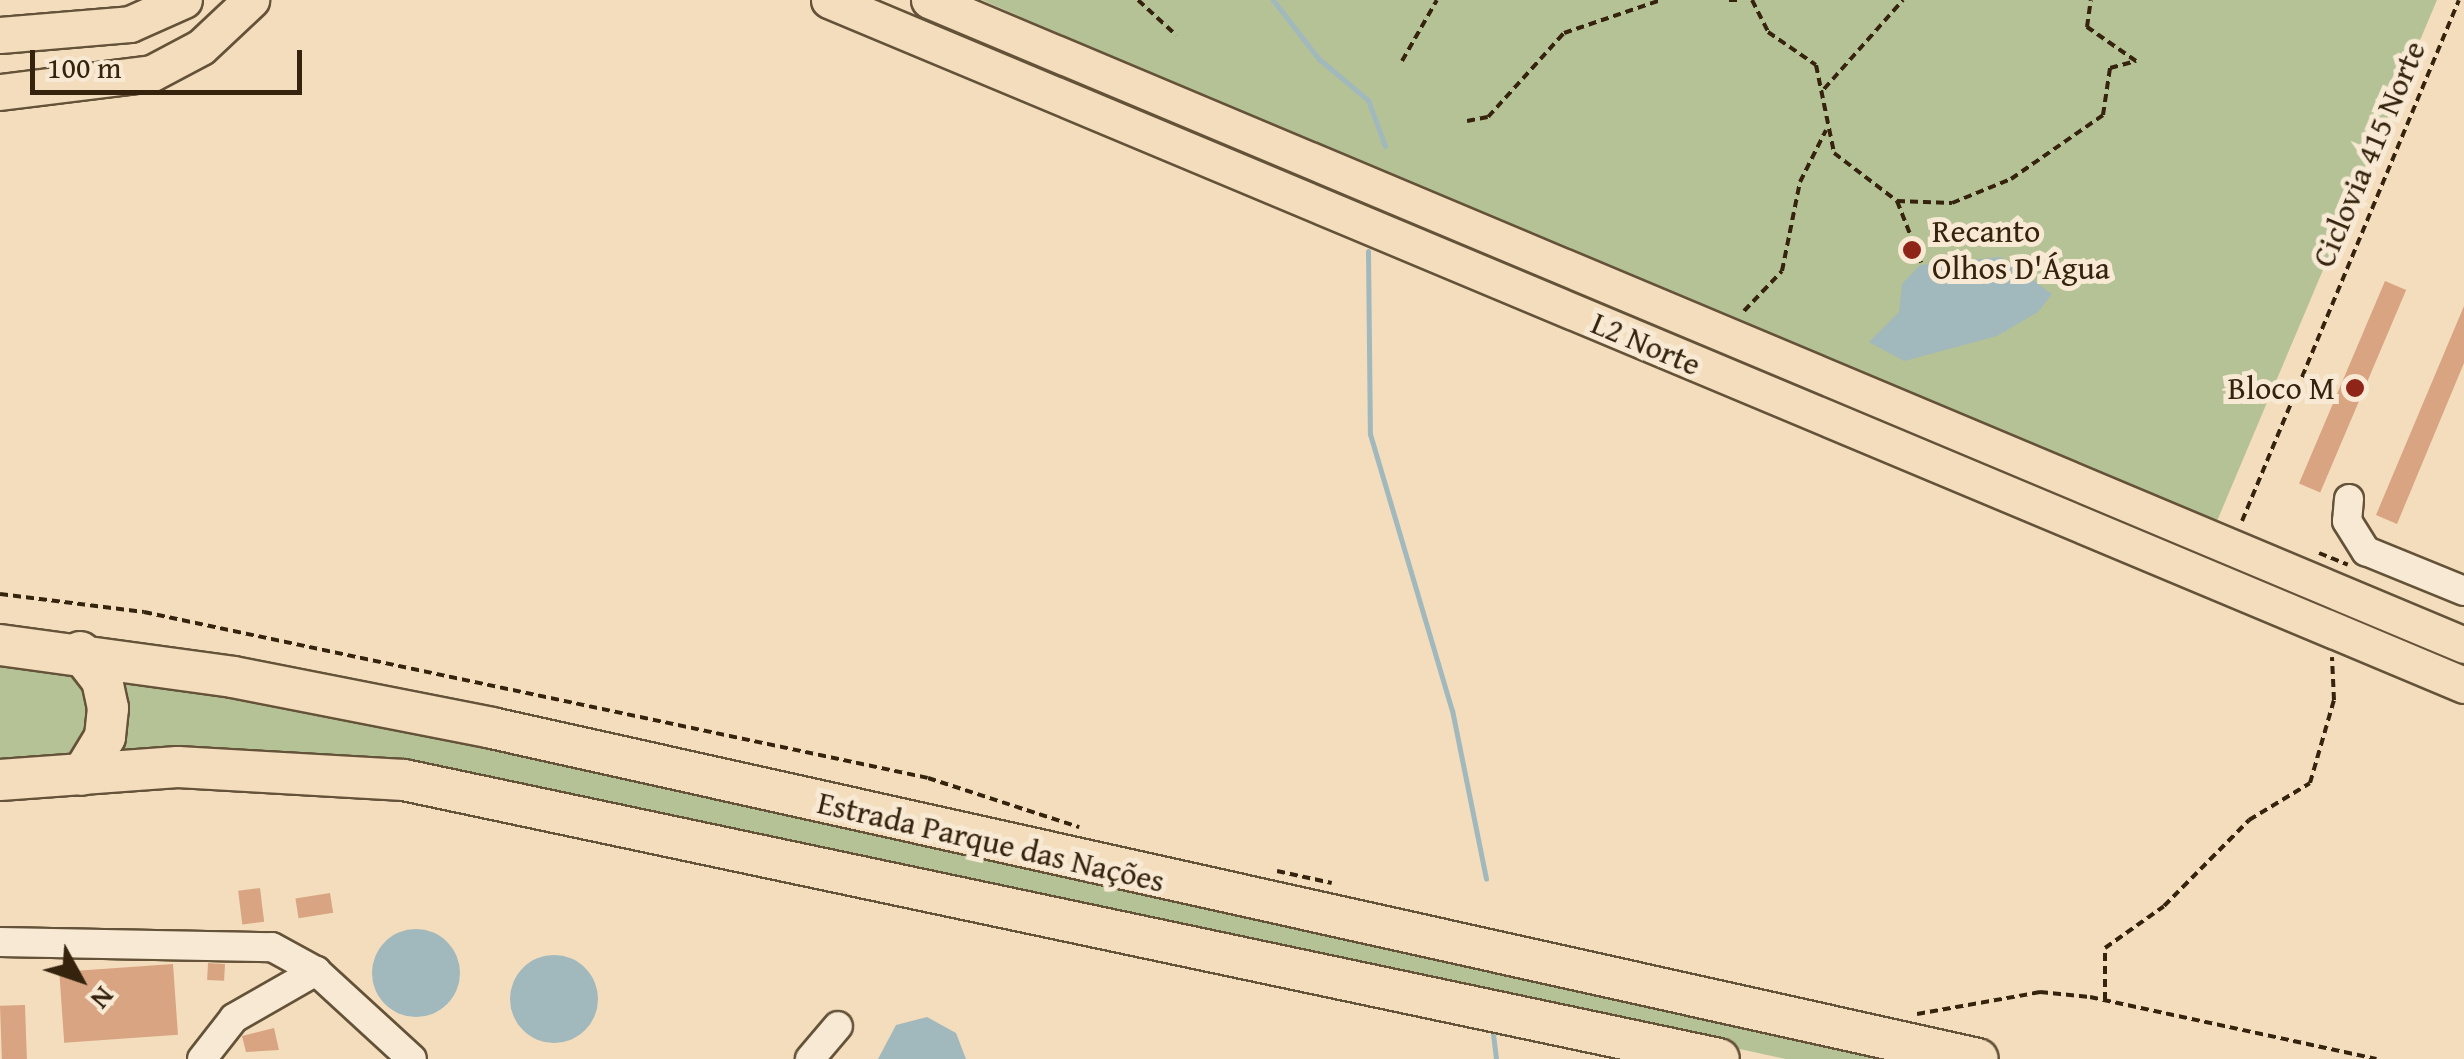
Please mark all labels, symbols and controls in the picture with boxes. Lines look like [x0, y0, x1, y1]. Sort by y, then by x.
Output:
scale bar [35, 30, 308, 92]
street label: Ciclovia 415 Norte [2304, 35, 2434, 273]
text: 100 m [47, 45, 121, 89]
place label: Recanto Olhos D'Água [1932, 213, 2110, 288]
marker: Recanto Olhos D'Água [1901, 239, 1923, 261]
street label: L2 Norte [1586, 304, 1706, 384]
place label: Bloco M [2228, 369, 2335, 407]
marker: Bloco M [2344, 377, 2366, 399]
street label: Estrada Parque das Nações [814, 783, 1168, 901]
north arrow [30, 929, 130, 1029]
text: N [82, 978, 125, 1019]

